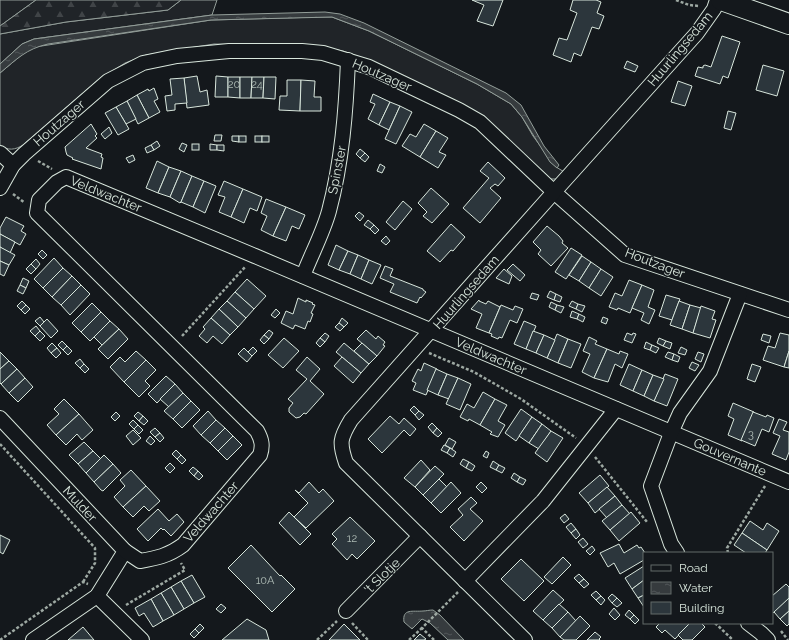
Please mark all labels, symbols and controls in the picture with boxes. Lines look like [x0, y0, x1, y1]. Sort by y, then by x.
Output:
street label: Huurlingsedam [644, 9, 716, 89]
street label: Houtzager [350, 56, 414, 94]
house number: 20 [228, 78, 240, 91]
house number: 24 [251, 78, 263, 91]
street label: Houtzager [30, 96, 88, 149]
street label: Spinster [325, 144, 349, 196]
street label: Veldwachter [68, 173, 144, 215]
street label: Houtzager [623, 245, 688, 281]
street label: Huurlingsedam [430, 252, 502, 332]
street label: Veldwachter [453, 334, 529, 378]
house number: 3 [748, 428, 754, 441]
street label: Gouvernante [691, 435, 769, 479]
street label: Veldwachter [180, 478, 242, 546]
street label: Mulder [60, 483, 100, 525]
house number: 12 [347, 532, 357, 545]
legend [643, 552, 773, 624]
street label: 't Slotje [361, 555, 403, 597]
text: Road [679, 561, 708, 575]
house number: 10A [256, 574, 275, 587]
text: Water [679, 581, 713, 595]
text: Building [679, 601, 725, 615]

